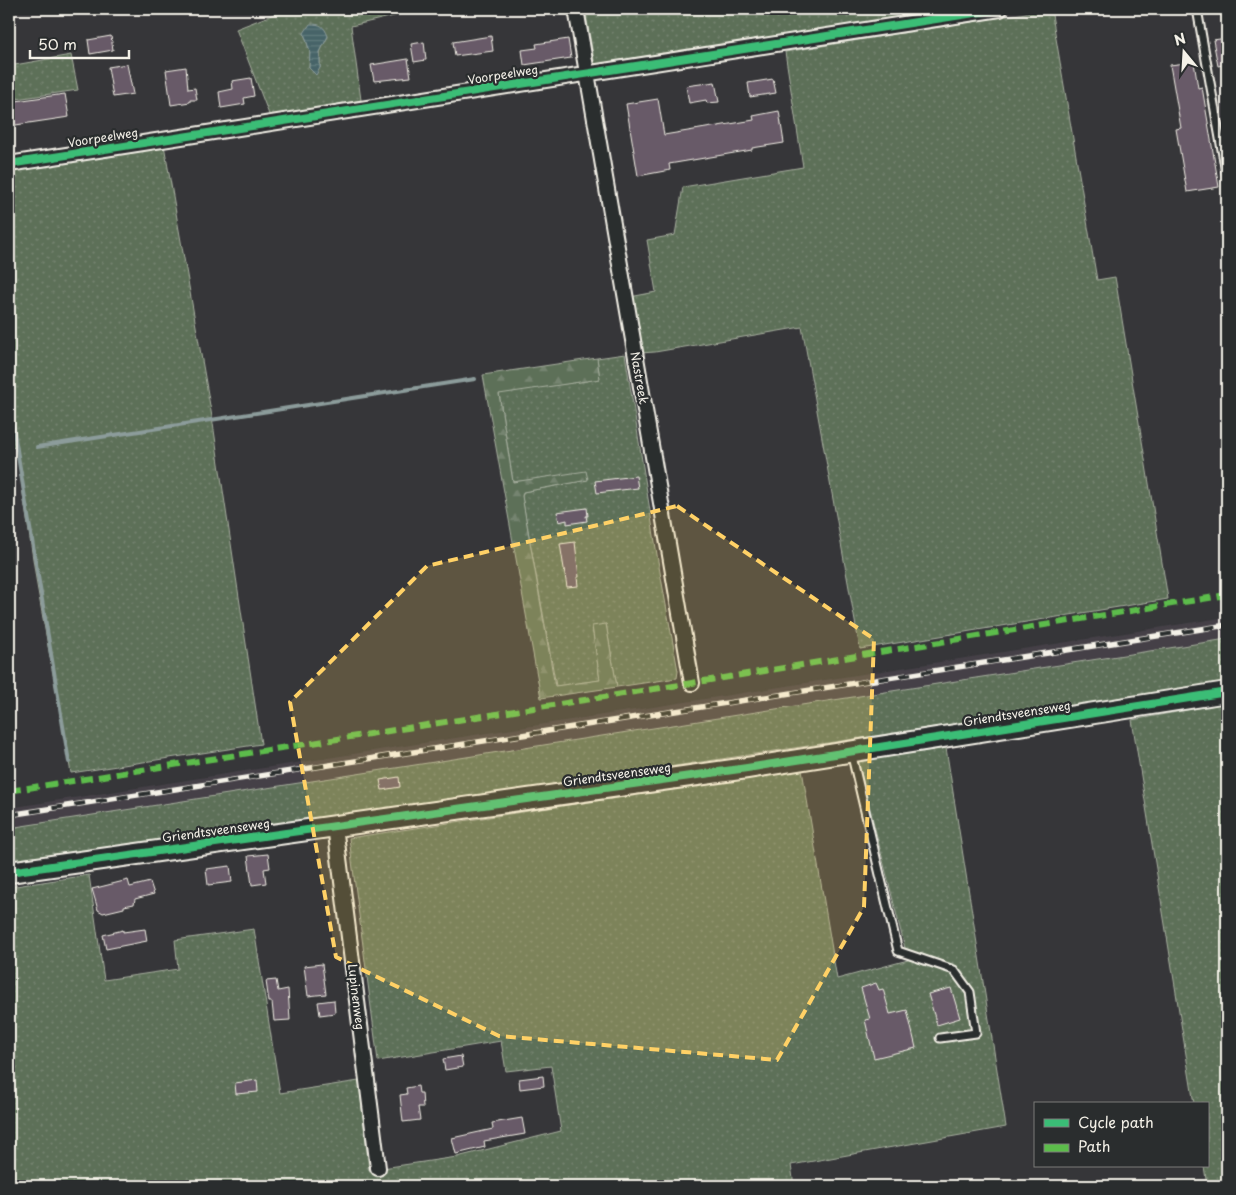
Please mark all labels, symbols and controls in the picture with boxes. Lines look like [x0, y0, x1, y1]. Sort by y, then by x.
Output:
text: N [1171, 27, 1188, 51]
scale bar [30, 28, 129, 60]
north arrow [1158, 28, 1208, 78]
text: 50 m [38, 32, 77, 55]
street label: Voorpeelweg [466, 60, 539, 88]
street label: Voorpeelweg [66, 123, 139, 151]
street label: Nastreek [626, 350, 653, 406]
street label: Griendtsveenseweg [962, 696, 1072, 730]
street label: Griendtsveenseweg [562, 758, 672, 790]
street label: Griendtsveenseweg [161, 814, 271, 846]
street label: Lupinenweg [344, 963, 370, 1031]
legend [1034, 1102, 1208, 1168]
text: Cycle path [1078, 1110, 1154, 1133]
text: Path [1078, 1134, 1110, 1157]

